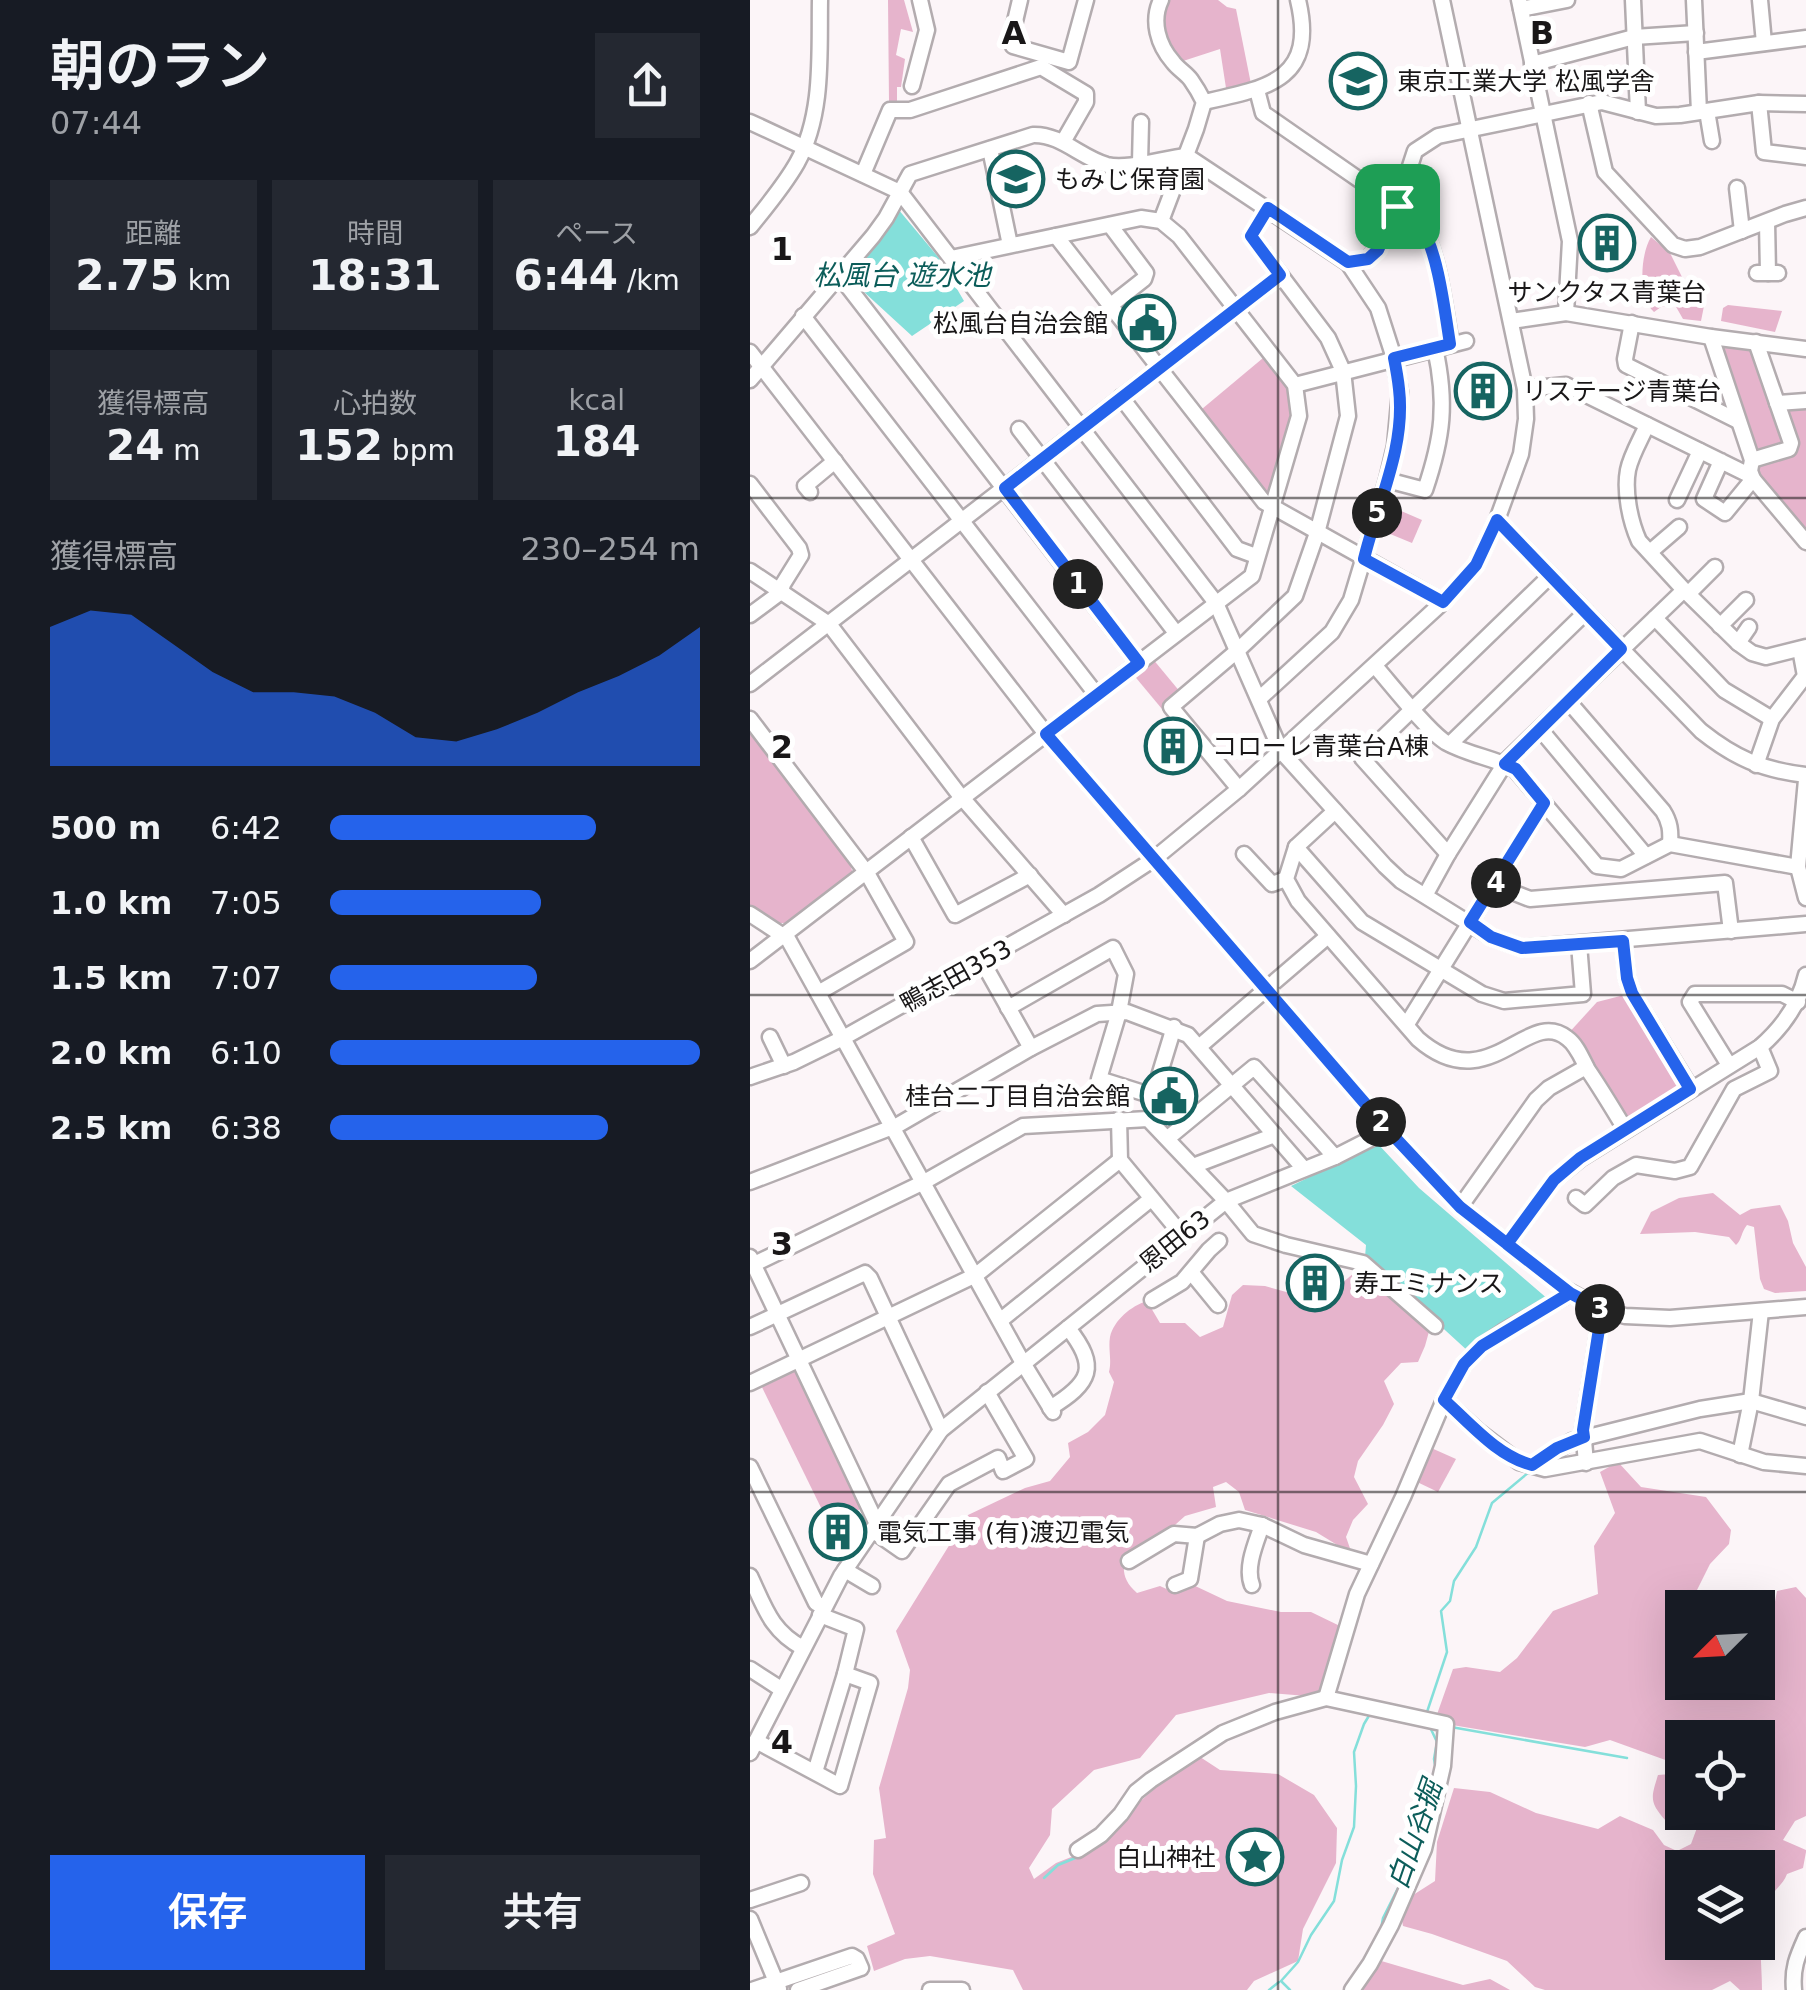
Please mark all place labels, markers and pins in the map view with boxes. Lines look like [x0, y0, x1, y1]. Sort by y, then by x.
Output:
school or university icon: 東京工業大学 松風学舎 [1328, 51, 1388, 111]
place label: 東京工業大学 松風学舎 [1397, 67, 1655, 96]
school or university icon: もみじ保育園 [986, 149, 1046, 209]
pin [1355, 164, 1440, 249]
place label: もみじ保育園 [1055, 165, 1205, 194]
building icon: サンクタス青葉台 [1577, 213, 1637, 273]
place label: サンクタス青葉台 [1507, 278, 1707, 307]
public building icon: 松風台自治会館 [1117, 293, 1177, 353]
place label: 松風台自治会館 [933, 309, 1108, 338]
building icon: リステージ青葉台 [1453, 361, 1513, 421]
place label: リステージ青葉台 [1522, 377, 1722, 406]
pin: 5 [1352, 488, 1402, 538]
pin: 1 [1053, 559, 1103, 609]
building icon: コローレ青葉台A棟 [1143, 716, 1203, 776]
place label: コローレ青葉台A棟 [1212, 732, 1429, 761]
pin: 4 [1471, 858, 1521, 908]
public building icon: 桂台二丁目自治会館 [1139, 1066, 1199, 1126]
place label: 桂台二丁目自治会館 [905, 1082, 1130, 1111]
pin: 2 [1356, 1097, 1406, 1147]
building icon: 寿エミナンス [1285, 1253, 1345, 1313]
place label: 寿エミナンス [1354, 1269, 1504, 1298]
pin: 3 [1575, 1284, 1625, 1334]
building icon: 電気工事 (有)渡辺電気 [808, 1502, 868, 1562]
place label: 電気工事 (有)渡辺電気 [877, 1518, 1129, 1547]
place icon: 白山神社 [1225, 1827, 1285, 1887]
place label: 白山神社 [1116, 1843, 1216, 1872]

